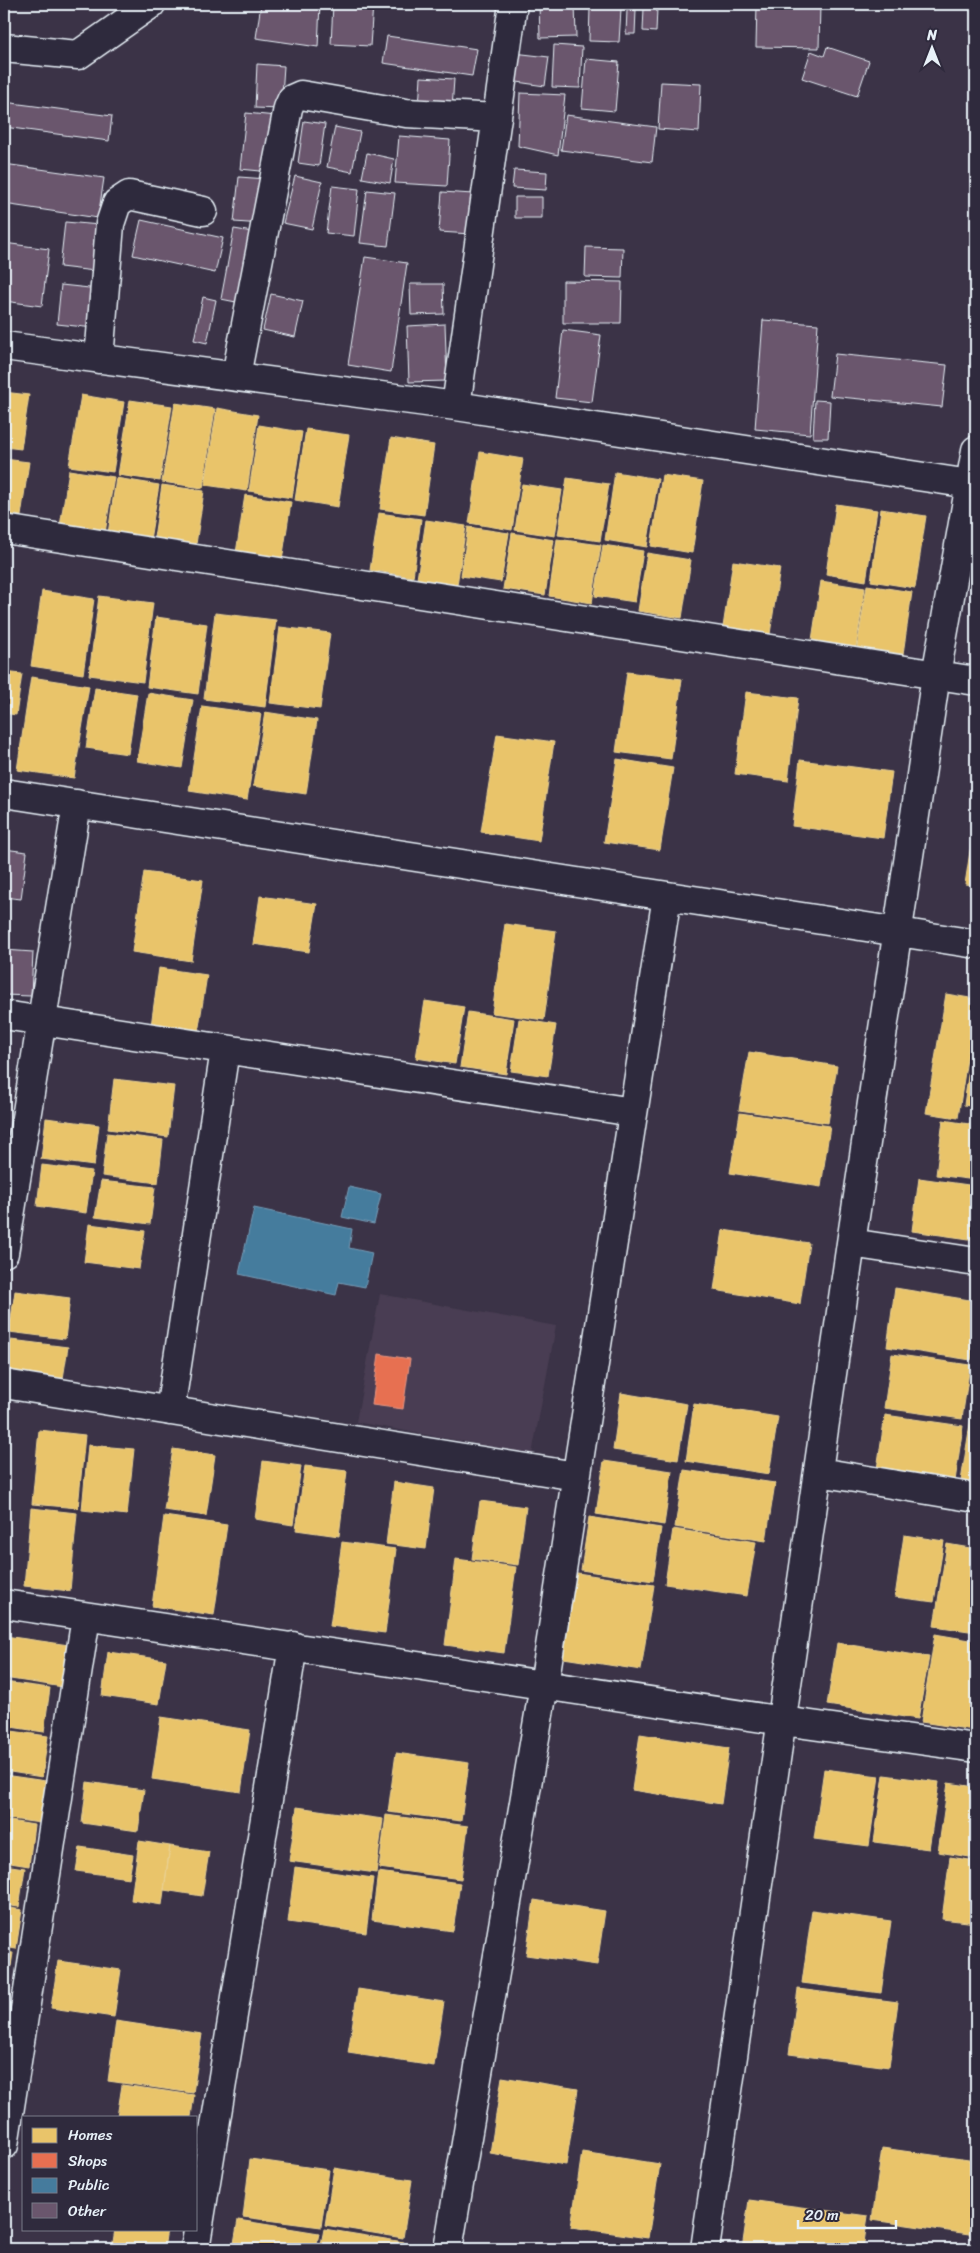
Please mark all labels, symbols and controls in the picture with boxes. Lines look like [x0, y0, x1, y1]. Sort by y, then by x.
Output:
north arrow [908, 22, 958, 72]
text: N [926, 23, 937, 48]
legend [22, 2116, 198, 2230]
text: Homes [68, 2122, 112, 2148]
text: Shops [68, 2148, 108, 2174]
text: Public [68, 2172, 110, 2198]
text: Other [68, 2198, 107, 2224]
scale bar [798, 2198, 895, 2230]
text: 20 m [805, 2202, 839, 2228]

